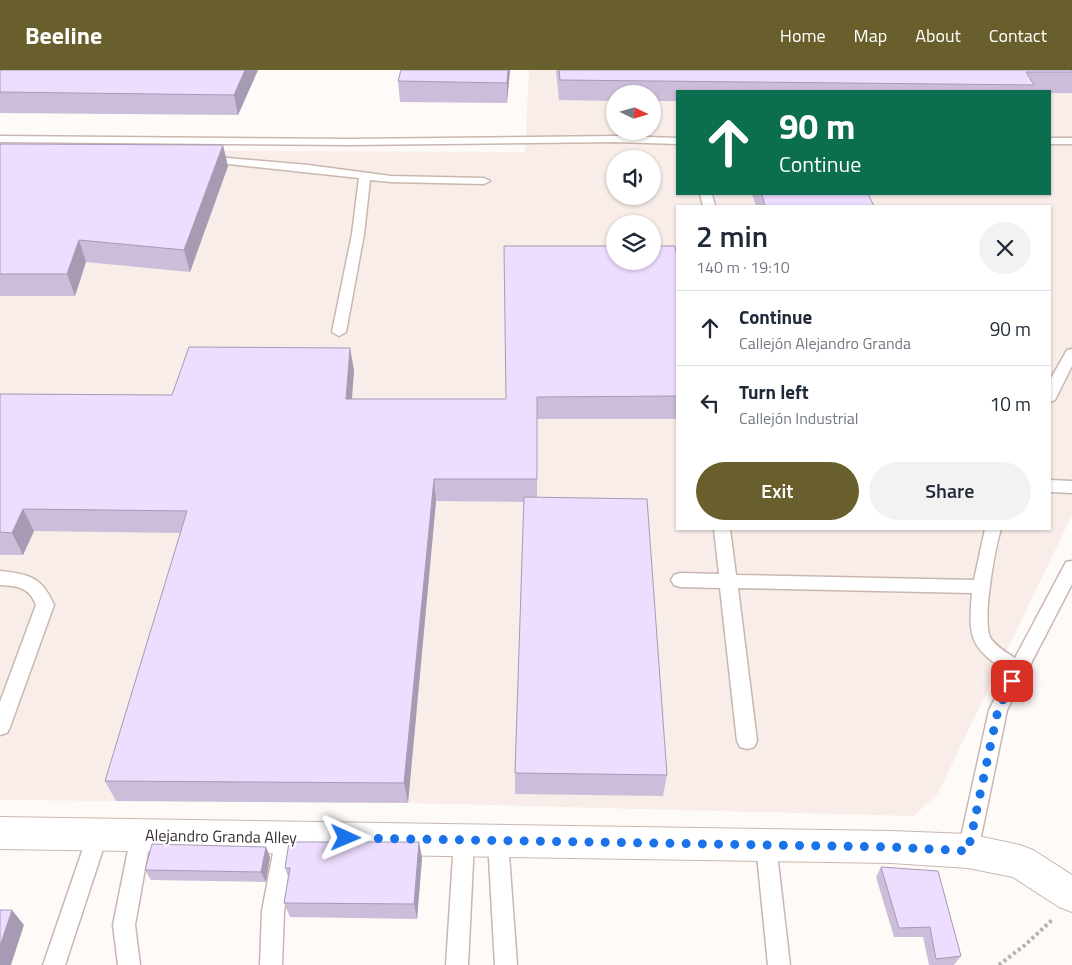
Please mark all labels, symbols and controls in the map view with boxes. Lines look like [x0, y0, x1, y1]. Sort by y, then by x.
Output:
text: Beeline [25, 17, 102, 53]
text: Home [780, 22, 826, 49]
text: Map [854, 22, 887, 49]
text: About [915, 22, 961, 49]
text: Contact [989, 22, 1047, 49]
north arrow [606, 85, 661, 140]
map controls [606, 85, 661, 270]
text: 90 m [779, 99, 855, 153]
icon: ahead [696, 110, 761, 175]
text: Continue [779, 147, 861, 181]
button: sound [606, 150, 661, 205]
text: 2 min [696, 213, 768, 259]
button: layers [606, 215, 661, 270]
button: close [979, 222, 1031, 274]
text: 140 m · 19:10 [696, 255, 790, 279]
text: Continue [739, 302, 812, 331]
icon: ahead [696, 314, 724, 342]
text: 90 m [990, 314, 1031, 343]
text: Callejón Alejandro Granda [739, 331, 911, 355]
text: Turn left [739, 377, 809, 406]
icon: left [696, 389, 724, 417]
text: 10 m [990, 389, 1031, 418]
text: Callejón Industrial [739, 406, 859, 430]
button: Exit [696, 462, 859, 520]
button: Share [869, 462, 1031, 520]
pin [991, 660, 1033, 702]
icon: arrive [998, 667, 1026, 695]
position arrow [319, 811, 371, 863]
street label: Alejandro Granda Alley [145, 823, 297, 849]

